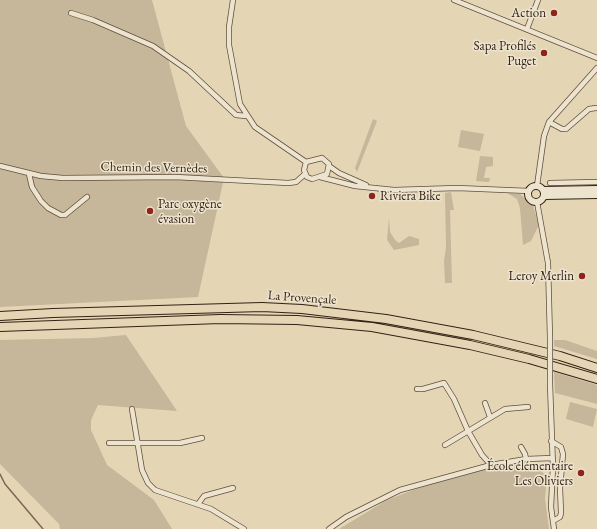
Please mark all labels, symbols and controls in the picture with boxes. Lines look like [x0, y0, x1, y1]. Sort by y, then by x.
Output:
place label: Action [511, 5, 546, 21]
marker: Action [549, 8, 559, 18]
place label: Sapa Profilés Puget [473, 38, 536, 69]
marker: Sapa Profilés Puget [539, 48, 549, 58]
street label: Chemin des Vernèdes [101, 159, 207, 177]
place label: Riviera Bike [380, 188, 441, 204]
marker: Riviera Bike [367, 191, 377, 201]
place label: Parc oxygène évasion [158, 196, 222, 227]
marker: Parc oxygène évasion [145, 206, 155, 216]
place label: Leroy Merlin [509, 268, 574, 284]
marker: Leroy Merlin [577, 271, 587, 281]
street label: La Provençale [267, 288, 337, 308]
place label: École élémentaire Les Oliviers [487, 458, 573, 489]
marker: École élémentaire Les Oliviers [576, 468, 586, 478]

